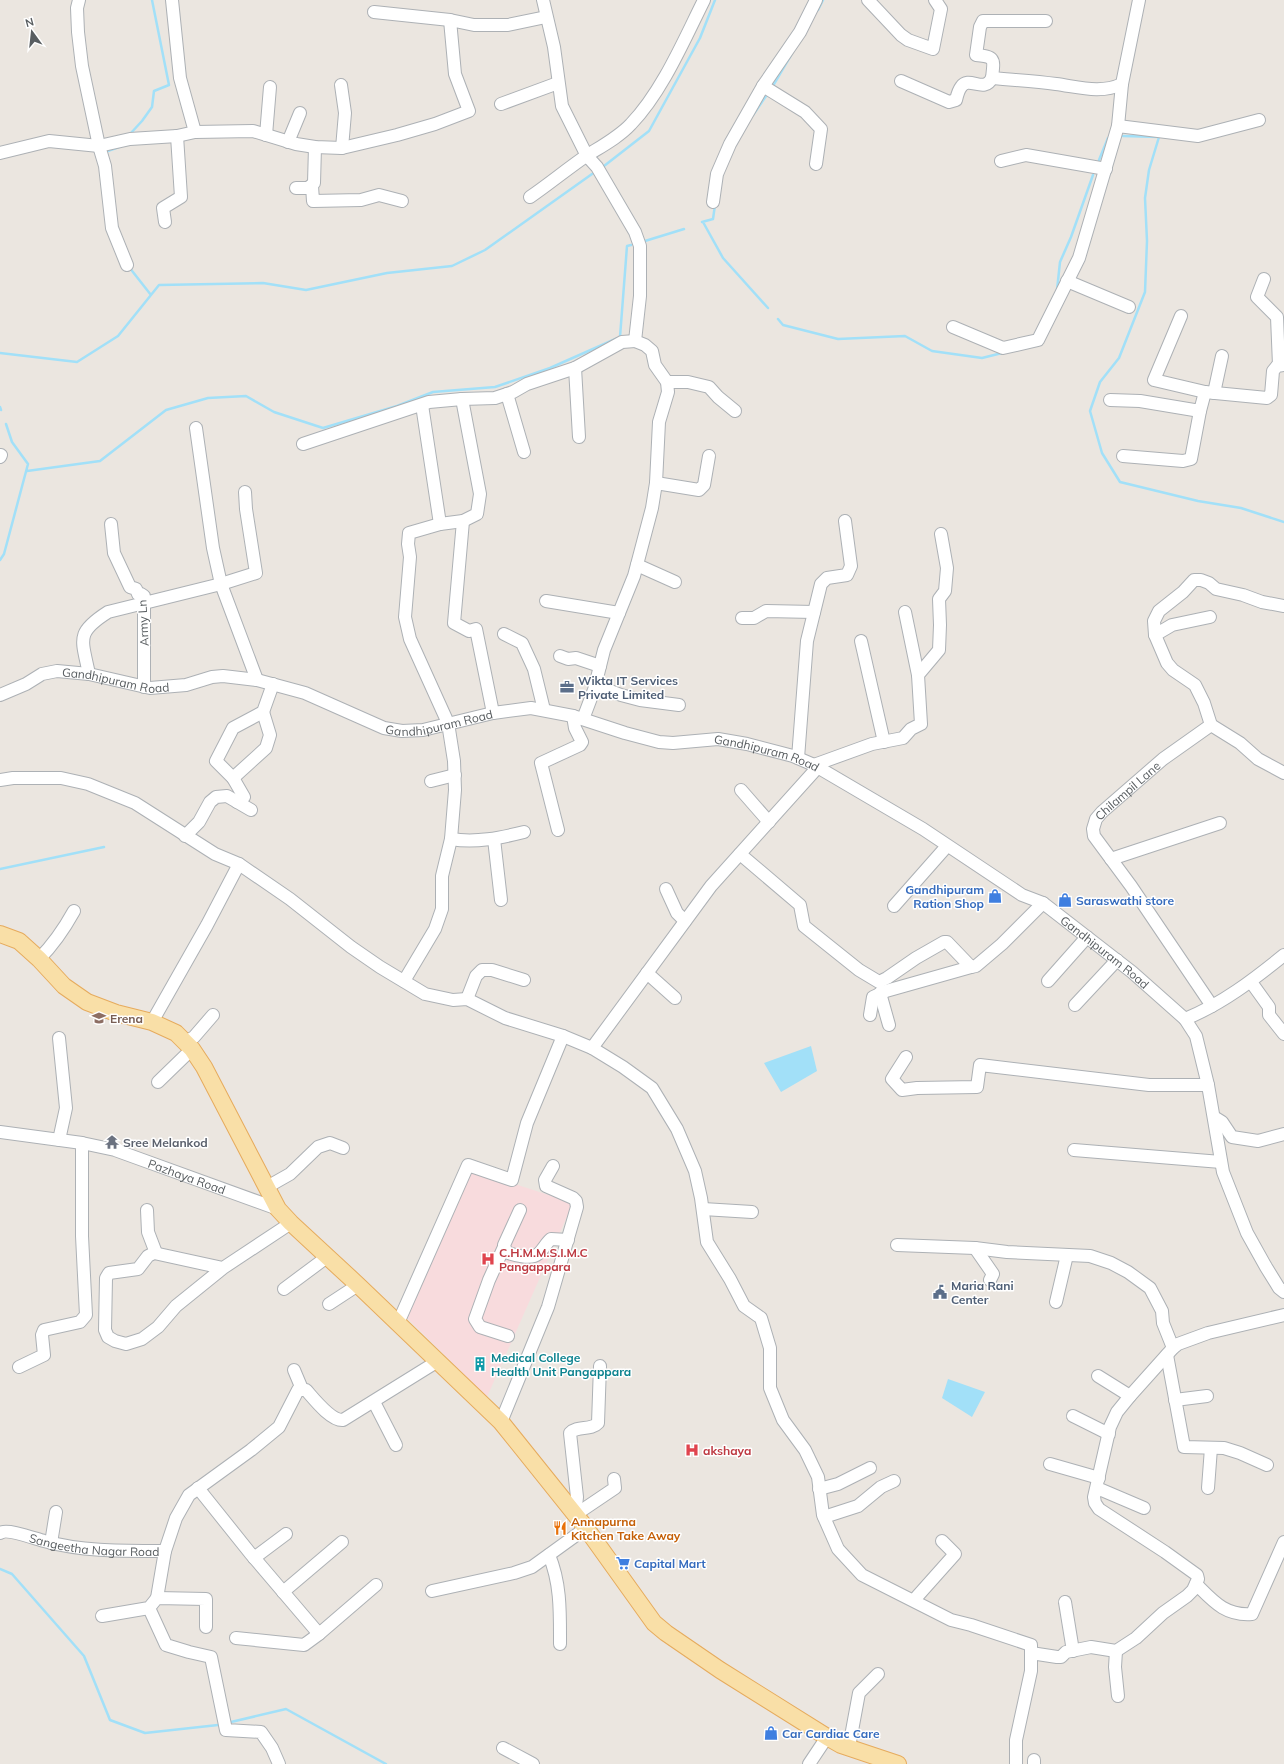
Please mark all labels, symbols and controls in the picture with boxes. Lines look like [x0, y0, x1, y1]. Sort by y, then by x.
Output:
north arrow [12, 12, 52, 52]
text: N [24, 15, 35, 30]
street label: Army Ln [134, 599, 152, 647]
street label: Gandhipuram Road [61, 664, 170, 696]
place label: Wikta IT Services Private Limited [578, 673, 678, 702]
office icon: Wikta IT Services Private Limited [559, 679, 575, 695]
street label: Gandhipuram Road [384, 706, 494, 739]
street label: Gandhipuram Road [713, 731, 822, 774]
street label: Chilampil Lane [1091, 758, 1163, 823]
place label: Gandhipuram Ration Shop [905, 882, 984, 911]
shop icon: Gandhipuram Ration Shop [987, 888, 1003, 904]
shop icon: Saraswathi store [1057, 892, 1073, 908]
place label: Saraswathi store [1076, 893, 1174, 908]
street label: Gandhipuram Road [1058, 912, 1153, 991]
school or university icon: Erena [91, 1010, 107, 1026]
place label: Erena [110, 1011, 143, 1026]
temple icon: Sree Melankod [104, 1134, 120, 1150]
place label: Sree Melankod [123, 1135, 208, 1150]
street label: Pazhaya Road [146, 1155, 228, 1197]
place label: C.H.M.M.S.I.M.C Pangappara [499, 1245, 588, 1274]
hospital icon: C.H.M.M.S.I.M.C Pangappara [480, 1251, 496, 1267]
place label: Maria Rani Center [951, 1278, 1014, 1307]
public building icon: Maria Rani Center [932, 1284, 948, 1300]
place label: Medical College Health Unit Pangappara [491, 1350, 631, 1379]
building icon: Medical College Health Unit Pangappara [472, 1356, 488, 1372]
hospital icon: akshaya [684, 1442, 700, 1458]
place label: akshaya [703, 1443, 751, 1458]
place label: Annapurna Kitchen Take Away [571, 1514, 681, 1543]
restaurant icon: Annapurna Kitchen Take Away [552, 1520, 568, 1536]
street label: Sangeetha Nagar Road [28, 1529, 159, 1559]
supermarket icon: Capital Mart [615, 1555, 631, 1571]
place label: Capital Mart [634, 1556, 706, 1571]
shop icon: Car Cardiac Care [763, 1725, 779, 1741]
place label: Car Cardiac Care [782, 1726, 880, 1741]

